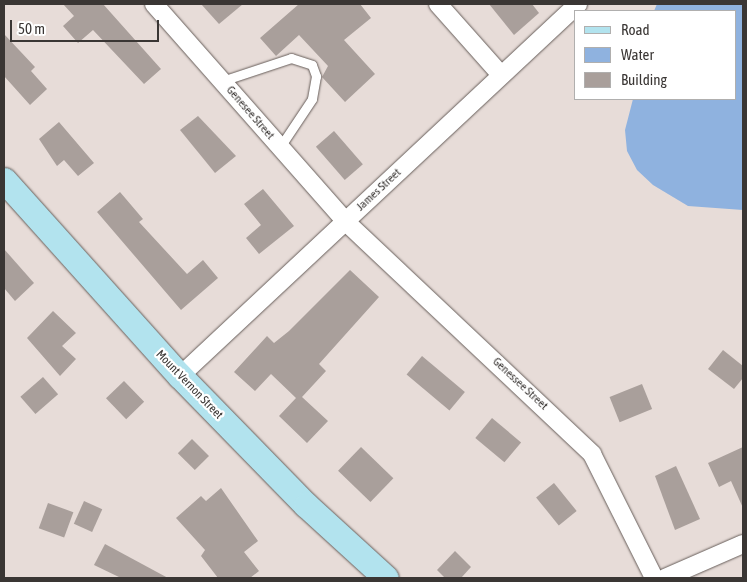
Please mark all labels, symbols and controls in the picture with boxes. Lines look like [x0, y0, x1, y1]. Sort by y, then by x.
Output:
scale bar [12, 10, 161, 42]
legend [574, 10, 737, 100]
text: 50 m [18, 20, 45, 37]
text: Road [621, 21, 650, 38]
text: Water [621, 46, 654, 63]
text: Building [621, 71, 667, 88]
street label: Genesee Street [223, 83, 277, 143]
street label: James Street [354, 166, 404, 214]
street label: Mount Vernon Street [153, 348, 225, 422]
street label: Genessee Street [489, 355, 551, 413]

